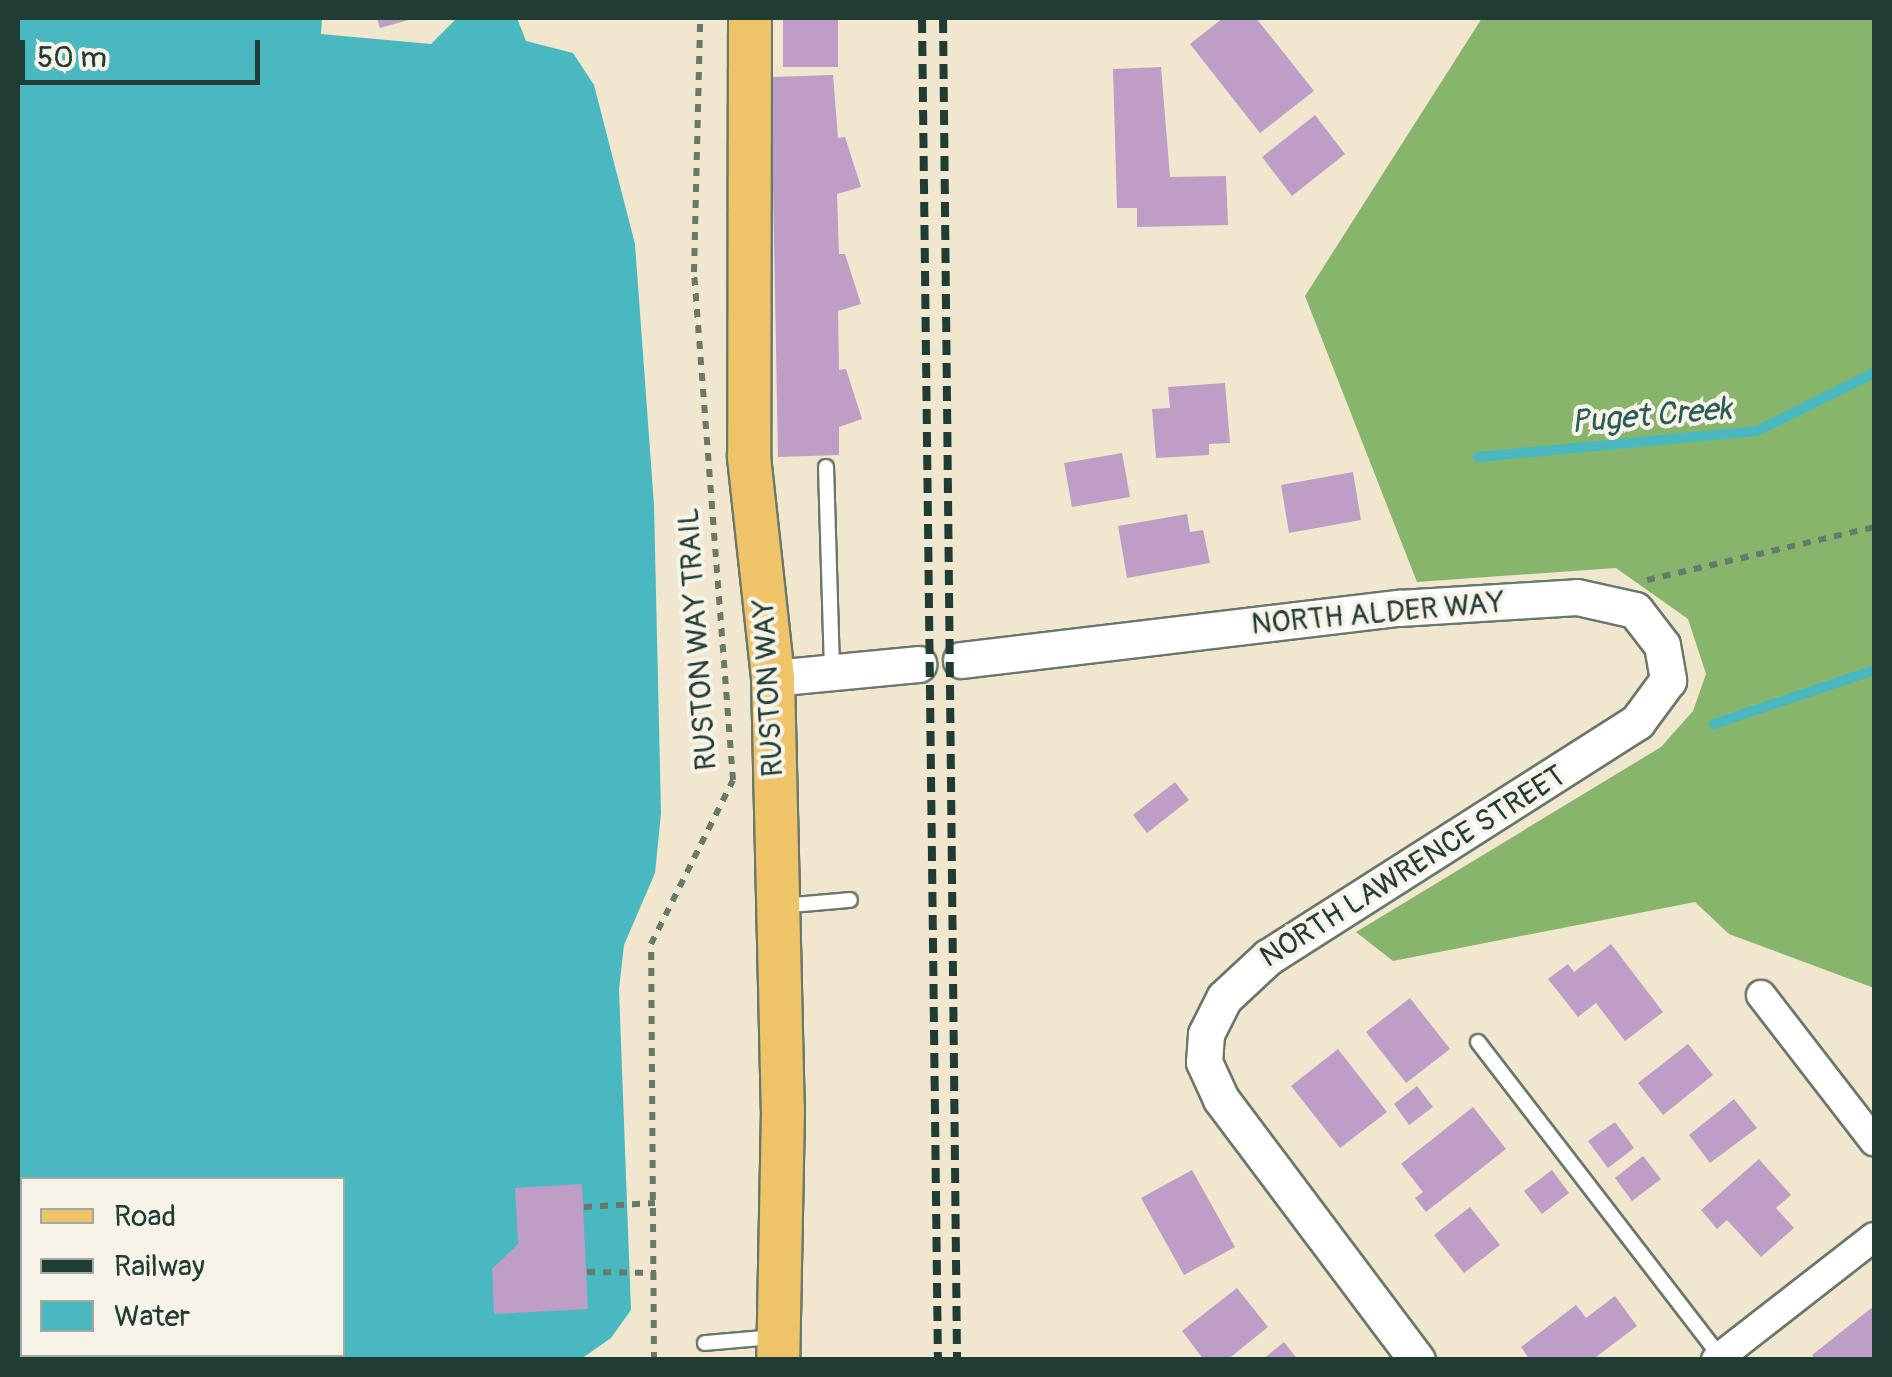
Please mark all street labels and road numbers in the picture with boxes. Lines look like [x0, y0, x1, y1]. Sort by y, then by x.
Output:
street label: RUSTON WAY TRAIL [671, 506, 725, 772]
street label: NORTH ALDER WAY [1250, 585, 1506, 643]
street label: RUSTON WAY [746, 598, 792, 778]
street label: NORTH LAWRENCE STREET [1254, 758, 1572, 976]

